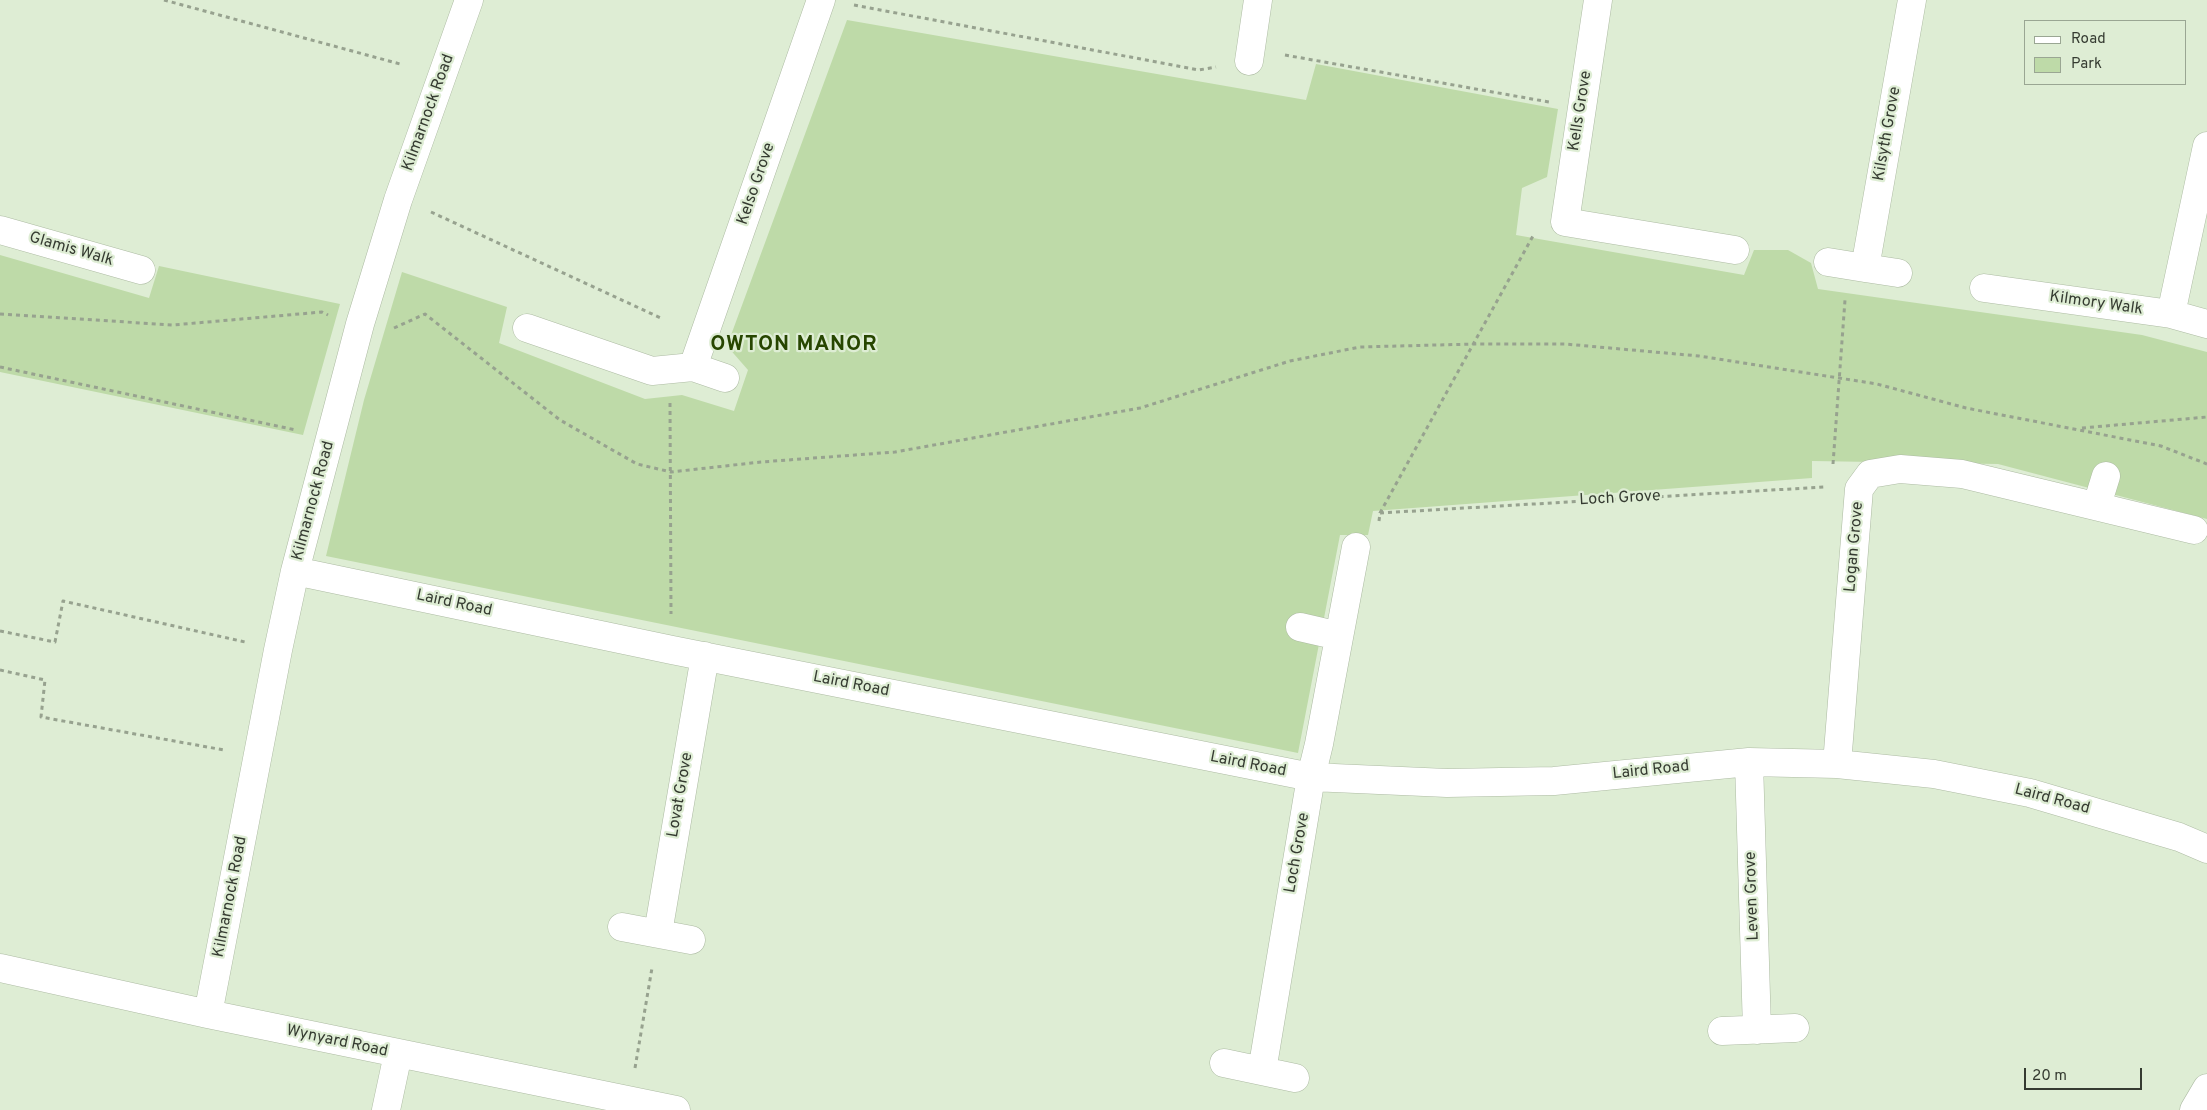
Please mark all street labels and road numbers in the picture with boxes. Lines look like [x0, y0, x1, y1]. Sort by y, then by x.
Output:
street label: Kilmarnock Road [399, 52, 459, 174]
street label: Kells Grove [1565, 70, 1597, 152]
street label: Kilsyth Grove [1870, 85, 1906, 183]
street label: Kelso Grove [734, 141, 780, 227]
street label: Glamis Walk [27, 229, 115, 271]
street label: Kilmory Walk [2048, 288, 2144, 320]
street label: Kilmarnock Road [289, 439, 339, 563]
street label: Loch Grove [1579, 487, 1661, 511]
street label: Logan Grove [1841, 501, 1869, 593]
street label: Laird Road [414, 587, 494, 621]
street label: Laird Road [811, 668, 891, 702]
street label: Laird Road [1208, 748, 1288, 782]
street label: Lovat Grove [664, 751, 698, 839]
street label: Laird Road [1612, 757, 1690, 785]
street label: Laird Road [2012, 781, 2092, 819]
street label: Loch Grove [1281, 811, 1315, 895]
street label: Kilmarnock Road [210, 835, 252, 959]
street label: Leven Grove [1742, 851, 1764, 941]
street label: Wynyard Road [285, 1022, 389, 1062]

